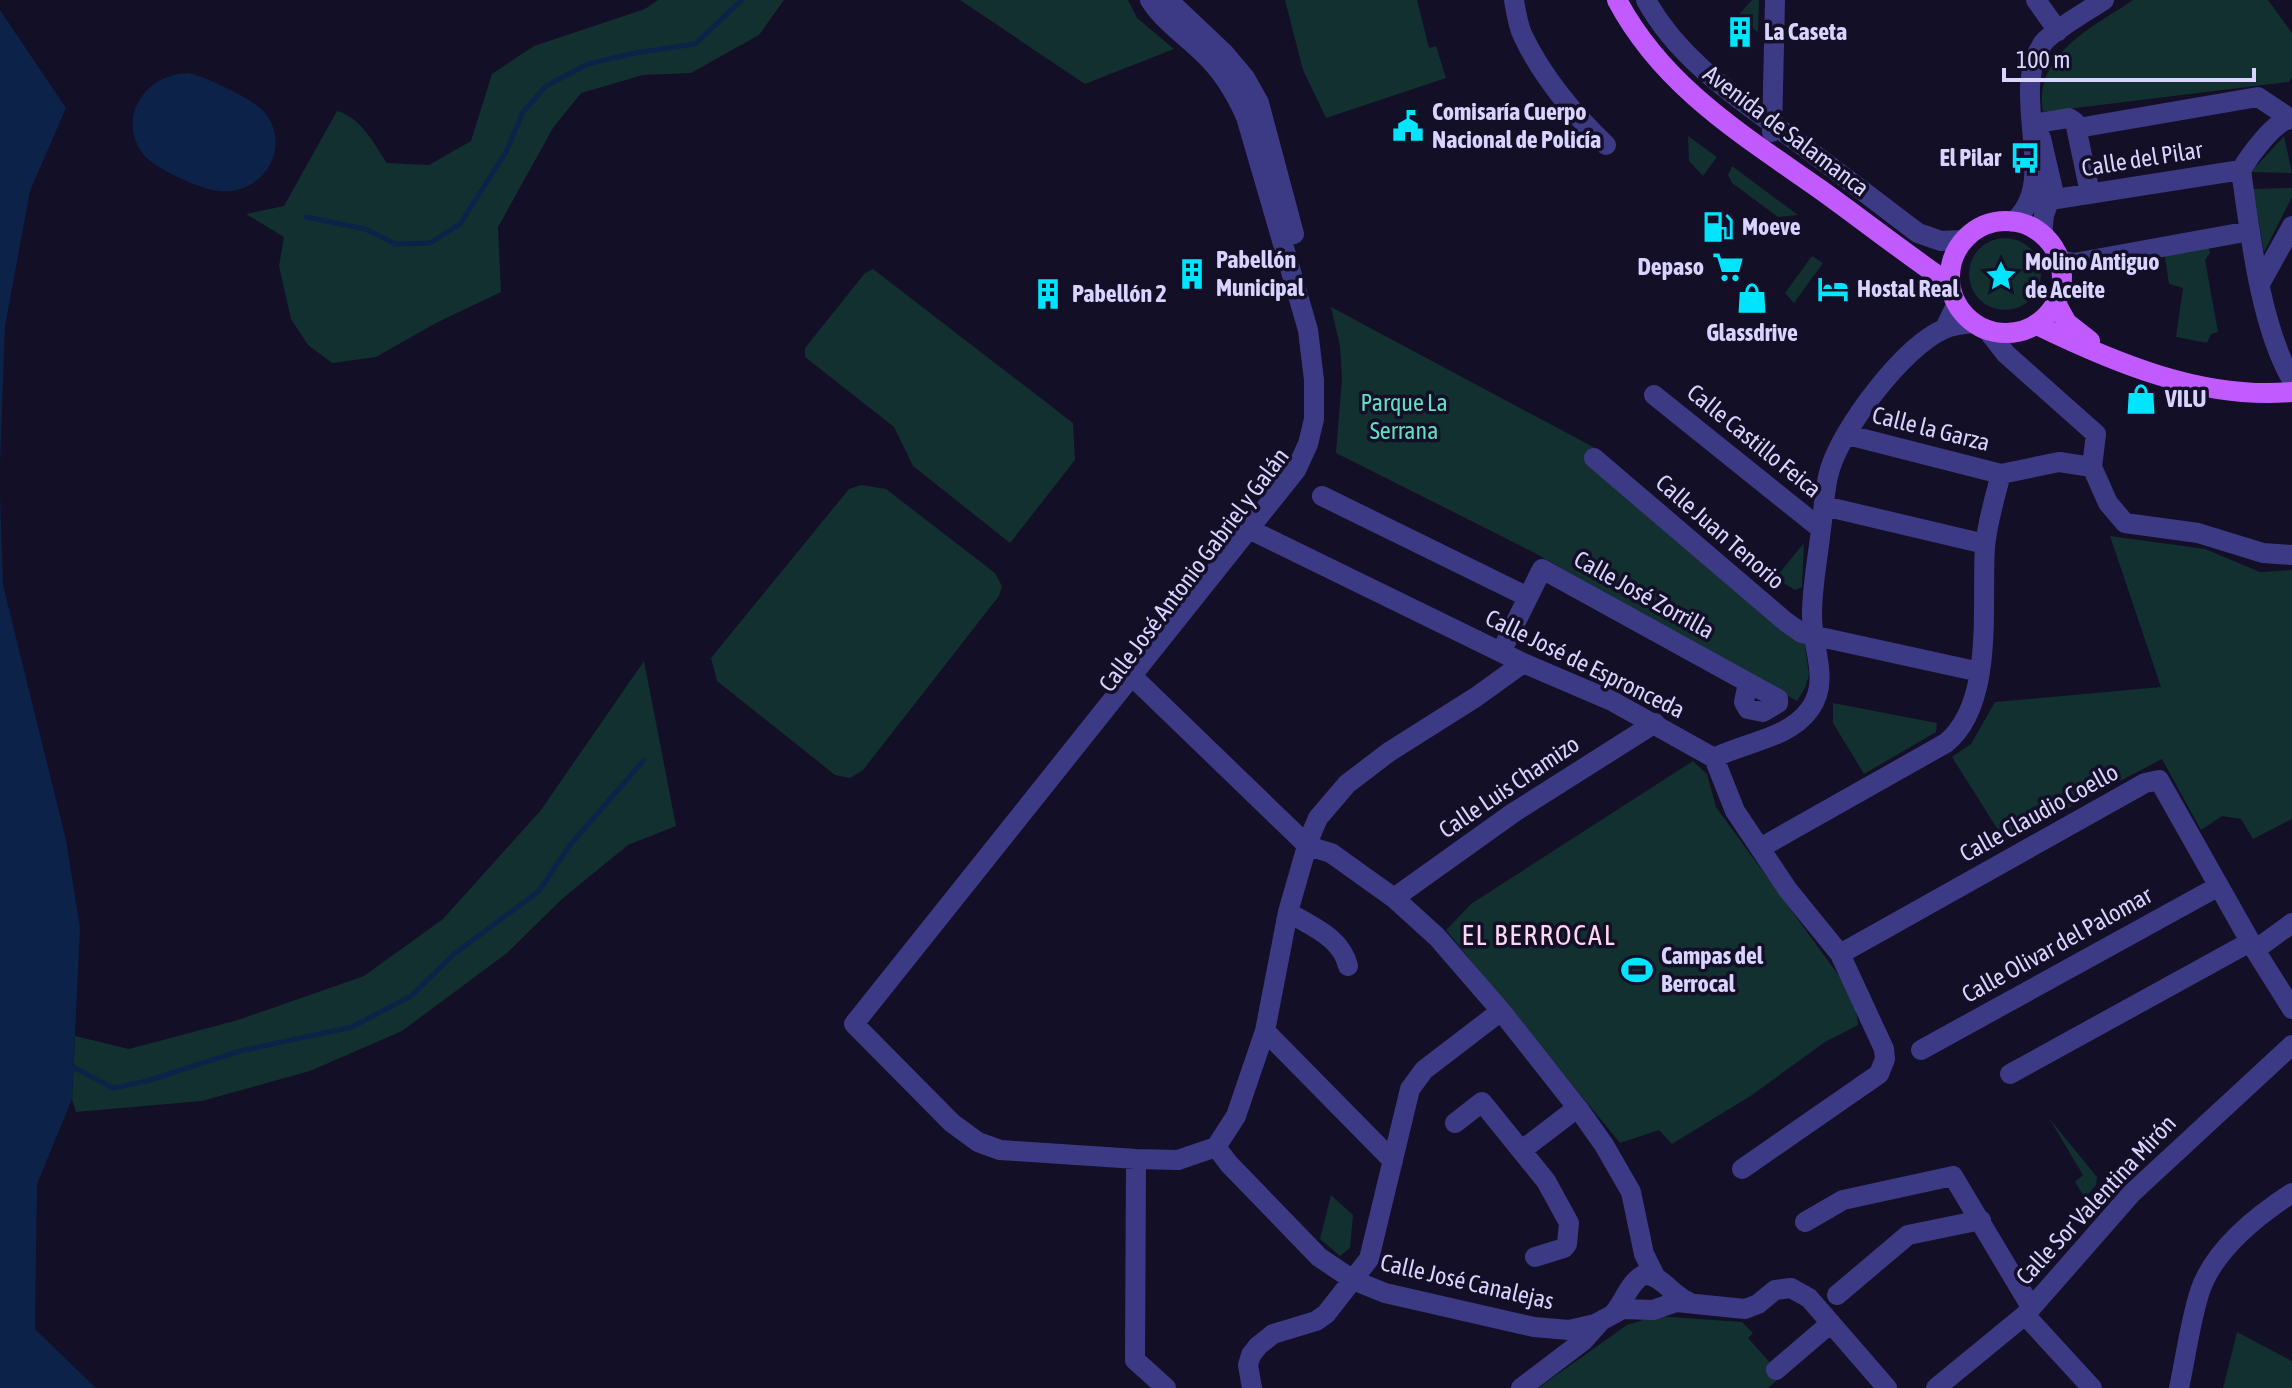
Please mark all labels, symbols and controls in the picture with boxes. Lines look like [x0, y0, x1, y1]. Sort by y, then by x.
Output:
building icon: La Caseta [1723, 15, 1757, 49]
place label: La Caseta [1764, 18, 1847, 45]
scale bar [2004, 32, 2254, 82]
text: 100 m [2016, 46, 2070, 73]
street label: Avenida de Salamanca [1698, 60, 1874, 201]
place label: Comisaría Cuerpo Nacional de Policía [1432, 98, 1601, 153]
public building icon: Comisaría Cuerpo Nacional de Policía [1391, 109, 1425, 143]
street label: Calle del Pilar [2080, 135, 2205, 181]
bus stop icon: El Pilar [2008, 141, 2042, 175]
place label: El Pilar [1939, 144, 2002, 171]
fuel station icon: Moeve [1701, 210, 1735, 244]
place label: Moeve [1742, 213, 1801, 240]
place label: Pabellón Municipal [1216, 246, 1305, 301]
place label: Molino Antiguo de Aceite [2025, 248, 2159, 303]
supermarket icon: Depaso [1711, 250, 1745, 284]
place label: Depaso [1637, 253, 1704, 280]
building icon: Pabellón Municipal [1175, 257, 1209, 291]
place icon: Molino Antiguo de Aceite [1984, 259, 2018, 293]
hotel icon: Hostal Real [1816, 272, 1850, 306]
place label: Hostal Real [1857, 275, 1959, 302]
building icon: Pabellón 2 [1031, 277, 1065, 311]
place label: Pabellón 2 [1072, 280, 1167, 307]
shop icon: Glassdrive [1735, 281, 1769, 315]
place label: Glassdrive [1706, 319, 1798, 346]
street label: Calle Castillo Feica [1682, 378, 1827, 503]
shop icon: VILU [2124, 382, 2158, 416]
place label: VILU [2164, 385, 2206, 412]
park label: Parque La Serrana [1360, 389, 1448, 444]
street label: Calle la Garza [1870, 401, 1993, 456]
street label: Calle José Antonio Gabriel y Galán [1093, 443, 1294, 697]
street label: Calle Juan Tenorio [1651, 469, 1790, 595]
street label: Calle José Zorrilla [1570, 545, 1719, 644]
street label: Calle José de Espronceda [1481, 604, 1689, 723]
street label: Calle Luis Chamizo [1434, 730, 1584, 843]
street label: Calle Claudio Coello [1955, 758, 2123, 867]
street label: Calle Olivar del Palomar [1957, 881, 2157, 1008]
district label: EL BERROCAL [1461, 919, 1617, 951]
place label: Campas del Berrocal [1661, 942, 1764, 997]
sports icon: Campas del Berrocal [1620, 953, 1654, 987]
street label: Calle Sor Valentina Mirón [2010, 1110, 2181, 1290]
street label: Calle José Canalejas [1378, 1248, 1556, 1315]

